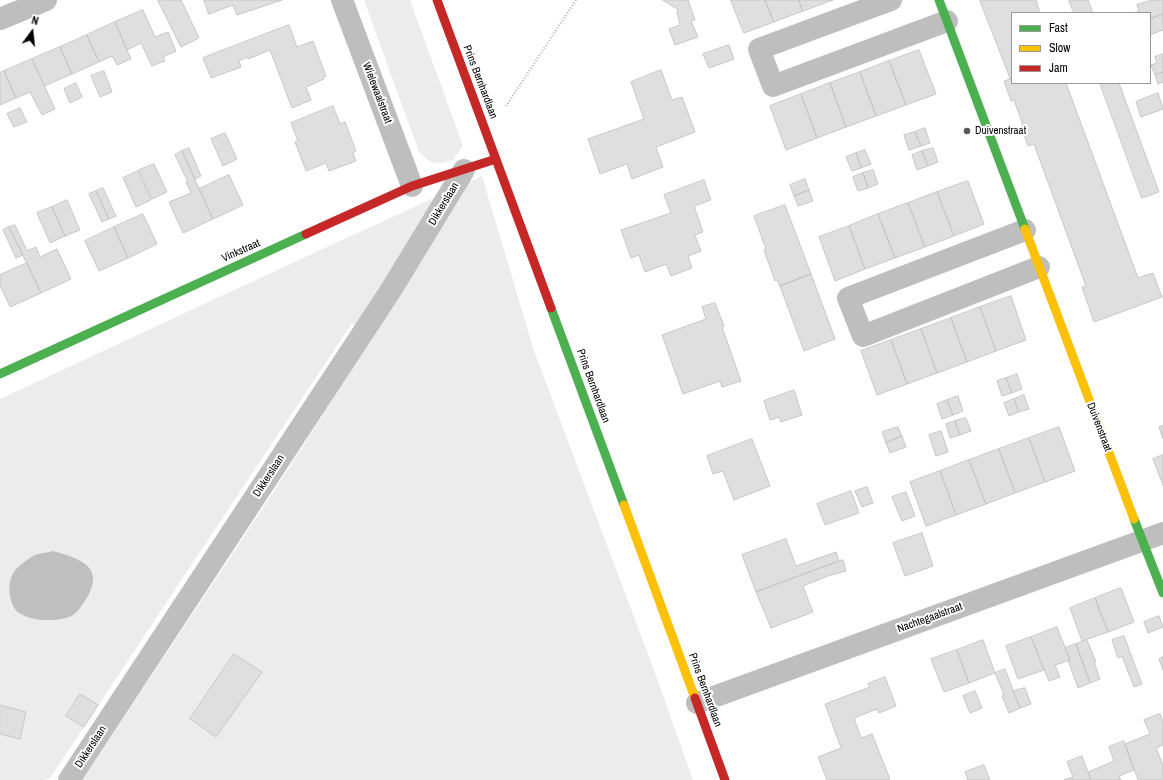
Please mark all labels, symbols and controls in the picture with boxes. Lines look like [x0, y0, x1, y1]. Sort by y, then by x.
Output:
north arrow [12, 12, 52, 52]
legend [1011, 12, 1151, 84]
text: N [30, 13, 40, 28]
text: Fast [1049, 20, 1068, 36]
text: Slow [1049, 40, 1070, 56]
street label: Prins Bernhardlaan [460, 43, 500, 121]
text: Jam [1049, 60, 1068, 76]
street label: Wielewaalstraat [359, 61, 395, 125]
place label: Duivenstraat [975, 124, 1026, 138]
marker: Duivenstraat [962, 126, 972, 136]
street label: Dikkerslaan [426, 180, 462, 228]
street label: Vinkstraat [220, 237, 262, 265]
street label: Prins Bernhardlaan [574, 347, 612, 425]
street label: Duivenstraat [1084, 401, 1114, 453]
street label: Dikkerslaan [250, 452, 288, 500]
street label: Nachtegaalstraat [896, 600, 964, 636]
street label: Prins Bernhardlaan [686, 651, 724, 729]
street label: Dikkerslaan [72, 723, 110, 771]

